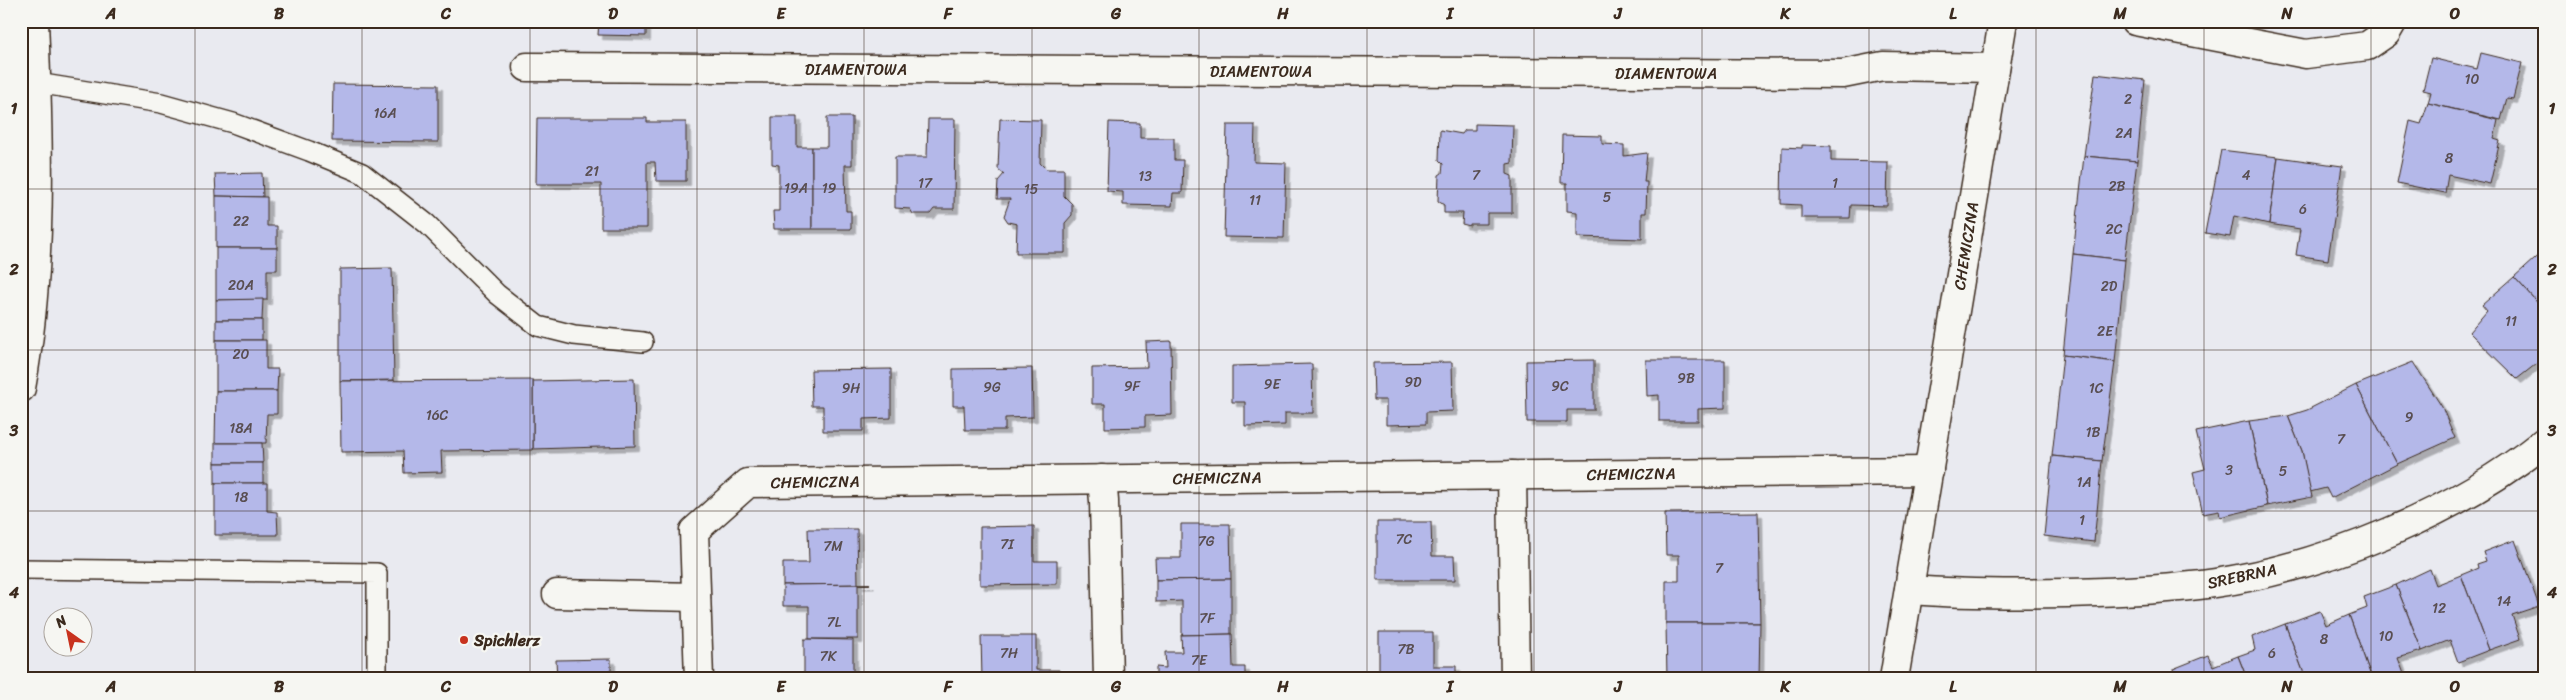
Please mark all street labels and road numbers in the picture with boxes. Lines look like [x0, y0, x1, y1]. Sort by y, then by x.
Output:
street label: DIAMENTOWA [805, 55, 907, 84]
street label: DIAMENTOWA [1210, 57, 1312, 86]
street label: DIAMENTOWA [1615, 59, 1717, 88]
street label: CHEMICZNA [1945, 200, 1987, 292]
street label: CHEMICZNA [1586, 459, 1676, 489]
street label: CHEMICZNA [1172, 463, 1262, 493]
street label: CHEMICZNA [770, 467, 860, 497]
street label: SREBRNA [2205, 555, 2279, 597]

